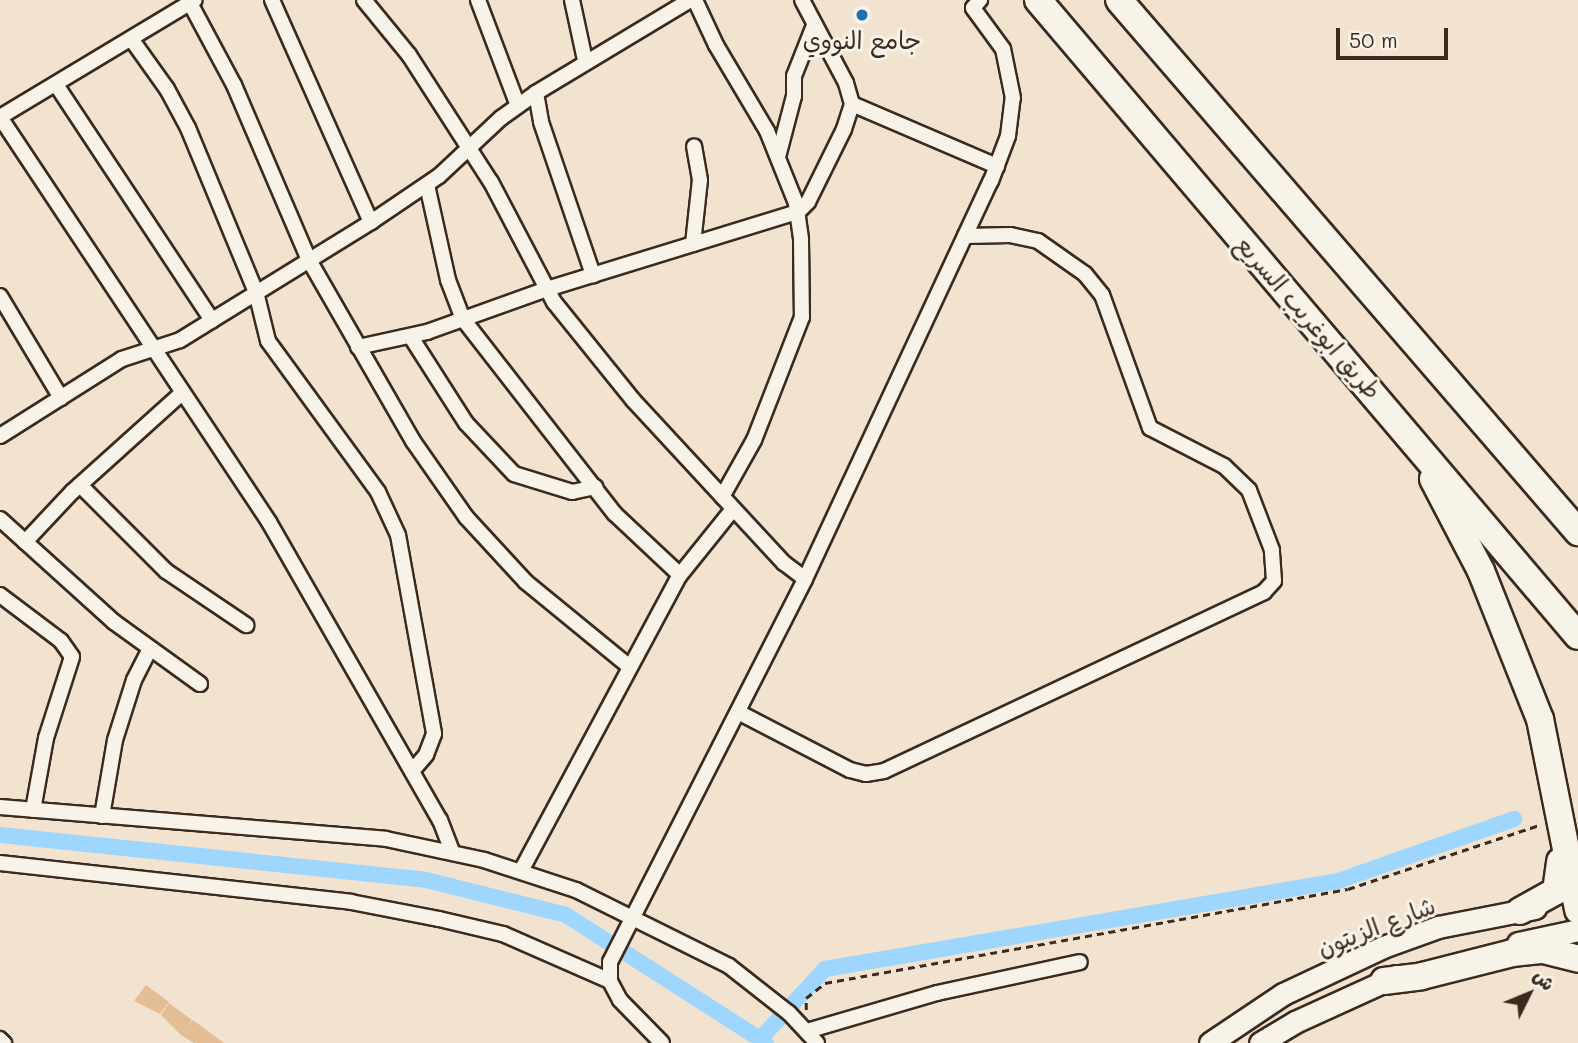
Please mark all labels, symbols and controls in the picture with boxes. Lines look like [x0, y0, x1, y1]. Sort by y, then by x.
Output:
marker: جامع النووي [854, 7, 870, 23]
scale bar [1340, 14, 1452, 58]
place label: جامع النووي [803, 26, 921, 54]
text: 50 m [1349, 26, 1398, 53]
street label: طريق ابوغريب السريع [1230, 230, 1388, 404]
street label: شارع الزيتون [1313, 890, 1439, 962]
north arrow [1494, 959, 1564, 1029]
text: ش [1528, 963, 1561, 996]

